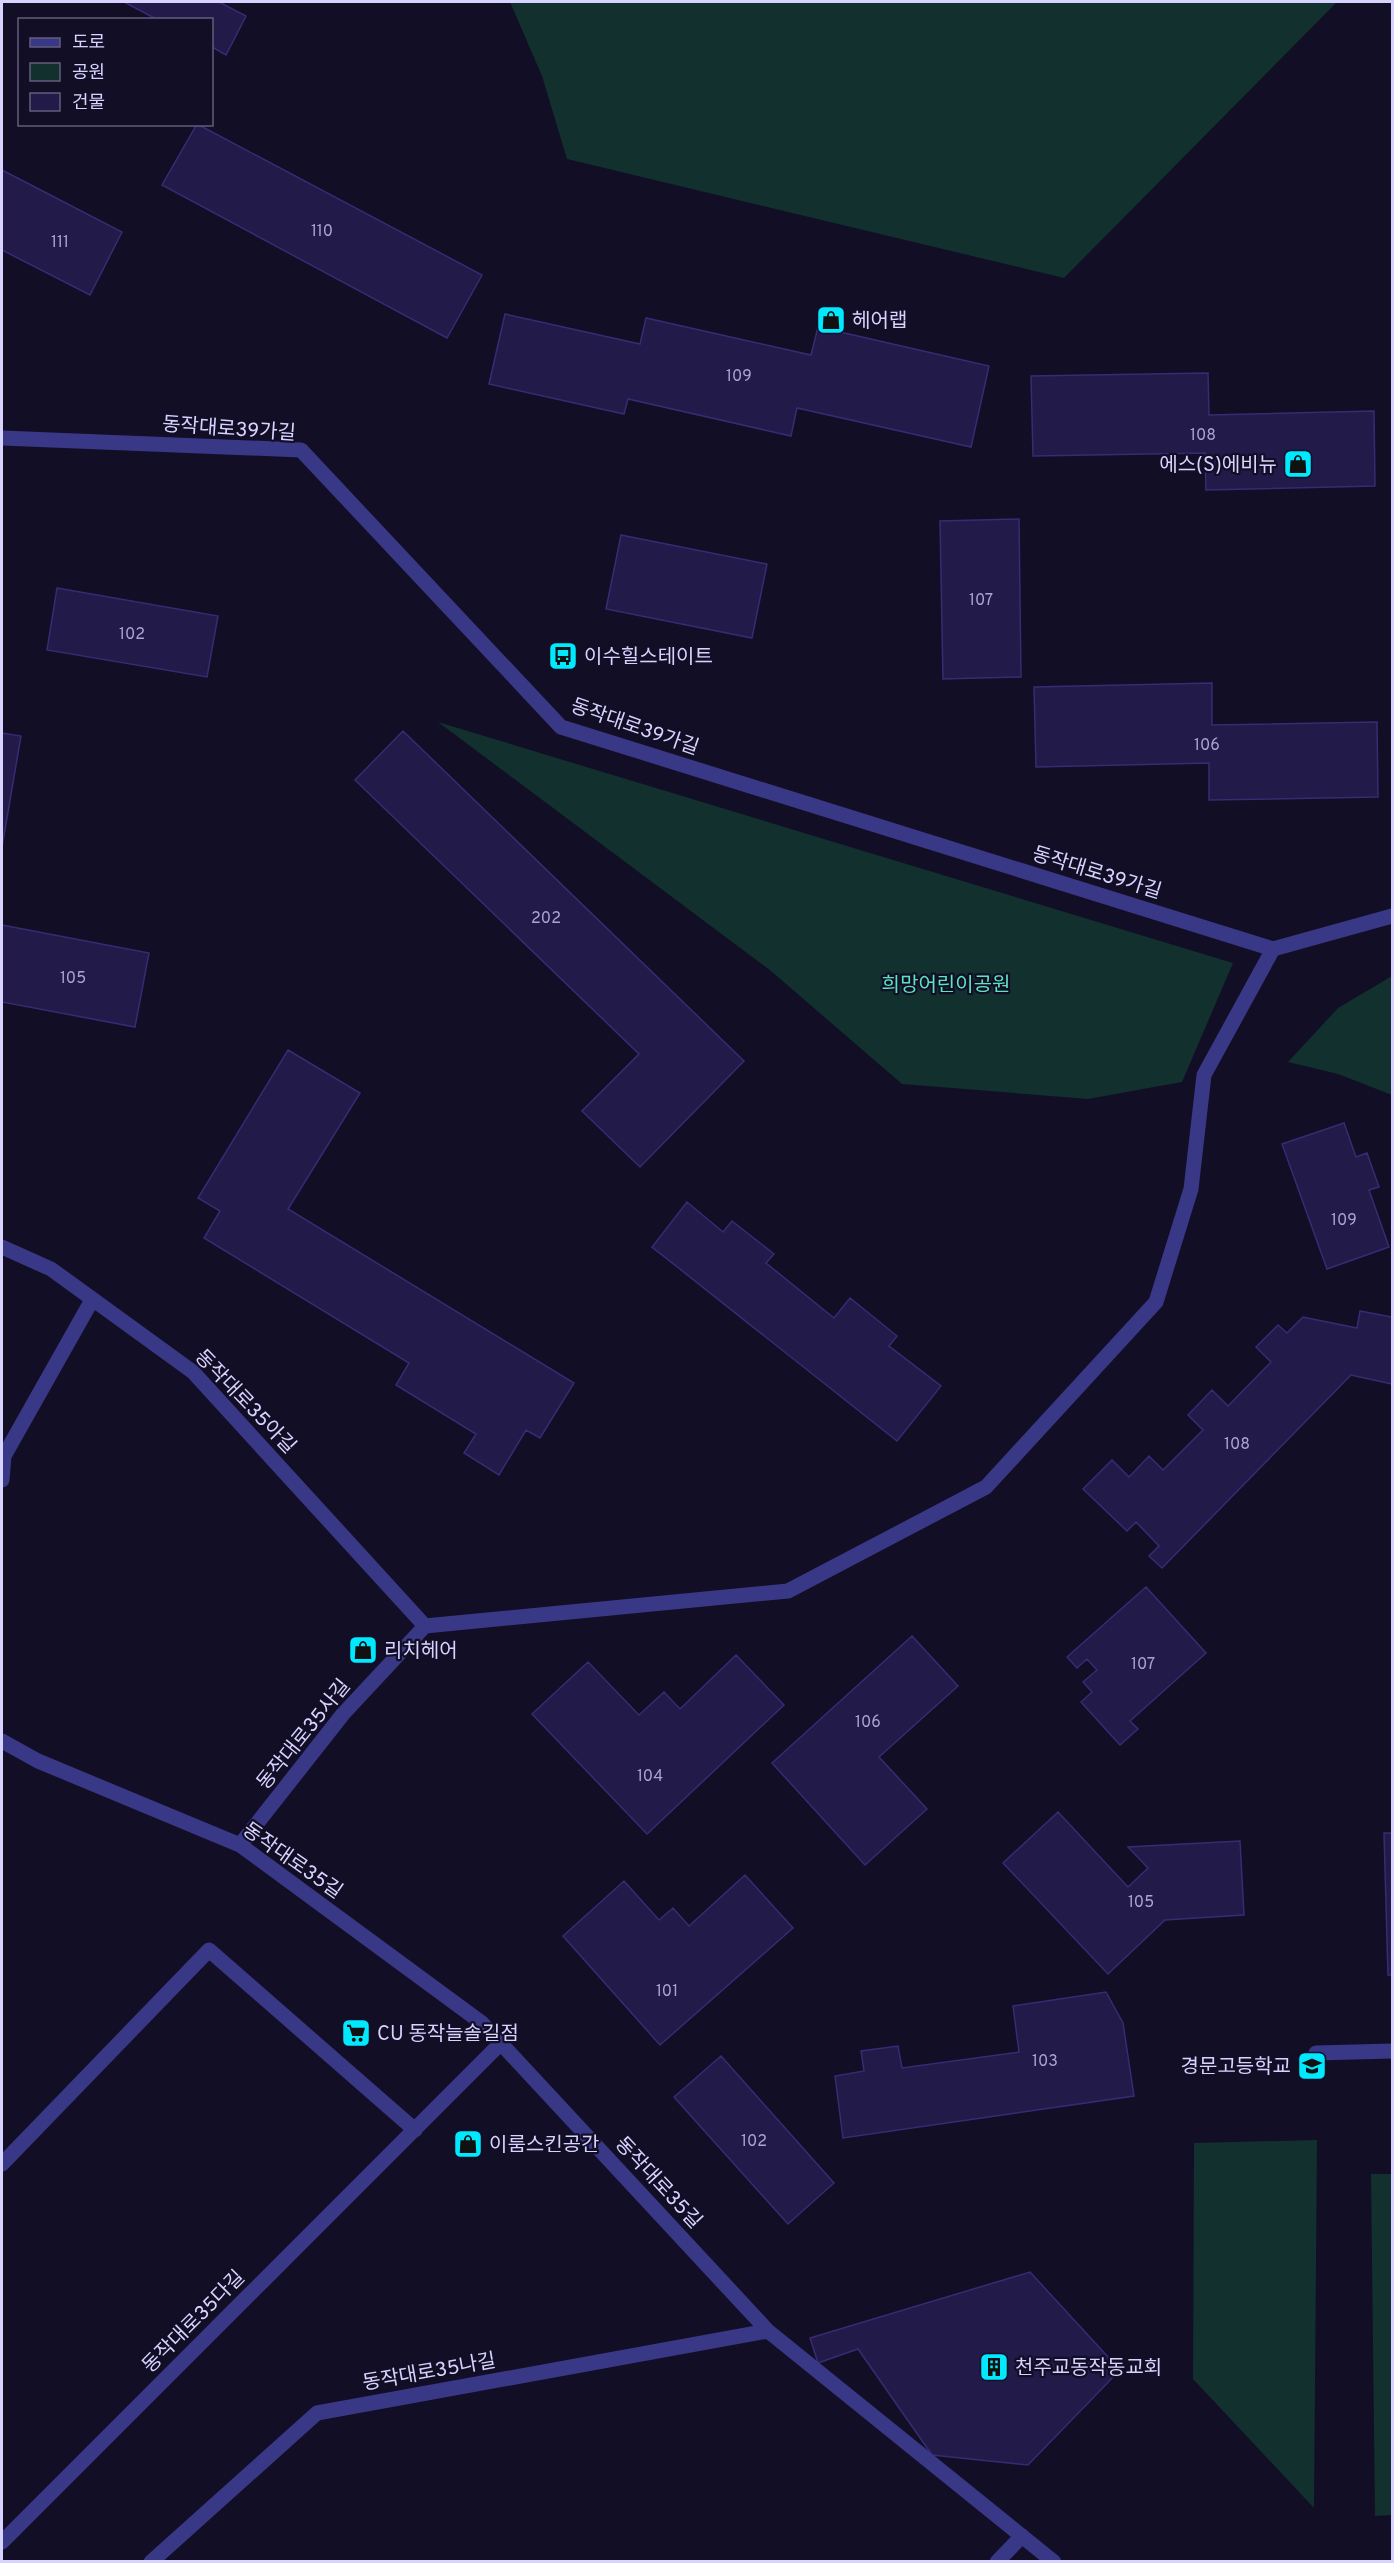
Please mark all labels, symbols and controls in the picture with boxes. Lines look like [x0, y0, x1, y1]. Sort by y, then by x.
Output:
legend [18, 18, 213, 126]
text: 도로 [72, 32, 105, 55]
text: 공원 [72, 62, 105, 85]
text: 건물 [72, 92, 105, 115]
house number: 110 [311, 222, 333, 242]
house number: 111 [51, 233, 69, 253]
shop icon: 헤어랩 [815, 304, 847, 336]
place label: 헤어랩 [852, 309, 907, 335]
house number: 109 [726, 367, 752, 387]
street label: 동작대로39가길 [161, 412, 297, 448]
house number: 108 [1190, 426, 1216, 446]
shop icon: 에스(S)에비뉴 [1282, 448, 1314, 480]
place label: 에스(S)에비뉴 [1159, 453, 1277, 479]
house number: 107 [969, 591, 993, 611]
house number: 102 [119, 625, 145, 645]
bus stop icon: 이수힐스테이트 [547, 640, 579, 672]
place label: 이수힐스테이트 [584, 645, 713, 671]
street label: 동작대로39가길 [567, 694, 702, 762]
house number: 106 [1194, 736, 1220, 756]
street label: 동작대로39가길 [1029, 842, 1164, 906]
house number: 202 [531, 909, 561, 929]
house number: 105 [60, 969, 86, 989]
park label: 희망어린이공원 [882, 973, 1010, 999]
house number: 109 [1331, 1211, 1357, 1231]
street label: 동작대로35아길 [188, 1345, 301, 1460]
house number: 108 [1224, 1435, 1250, 1455]
shop icon: 리치헤어 [347, 1634, 379, 1666]
place label: 리치헤어 [384, 1639, 458, 1665]
house number: 107 [1131, 1655, 1155, 1675]
street label: 동작대로35사길 [252, 1675, 357, 1796]
house number: 106 [855, 1713, 881, 1733]
house number: 104 [637, 1767, 663, 1787]
street label: 동작대로35길 [237, 1818, 347, 1906]
house number: 105 [1128, 1893, 1154, 1913]
house number: 101 [656, 1982, 678, 2002]
supermarket icon: CU 동작늘솔길점 [340, 2017, 372, 2049]
place label: CU 동작늘솔길점 [377, 2022, 519, 2048]
school or university icon: 경문고등학교 [1296, 2050, 1328, 2082]
house number: 103 [1032, 2052, 1058, 2072]
place label: 경문고등학교 [1181, 2055, 1291, 2081]
shop icon: 이룸스킨공간 [452, 2128, 484, 2160]
street label: 동작대로35길 [608, 2132, 707, 2235]
house number: 102 [741, 2132, 767, 2152]
place label: 이룸스킨공간 [489, 2133, 599, 2159]
street label: 동작대로35다길 [138, 2266, 251, 2379]
street label: 동작대로35나길 [361, 2348, 498, 2397]
building icon: 천주교동작동교회 [978, 2351, 1010, 2383]
place label: 천주교동작동교회 [1015, 2356, 1162, 2382]

